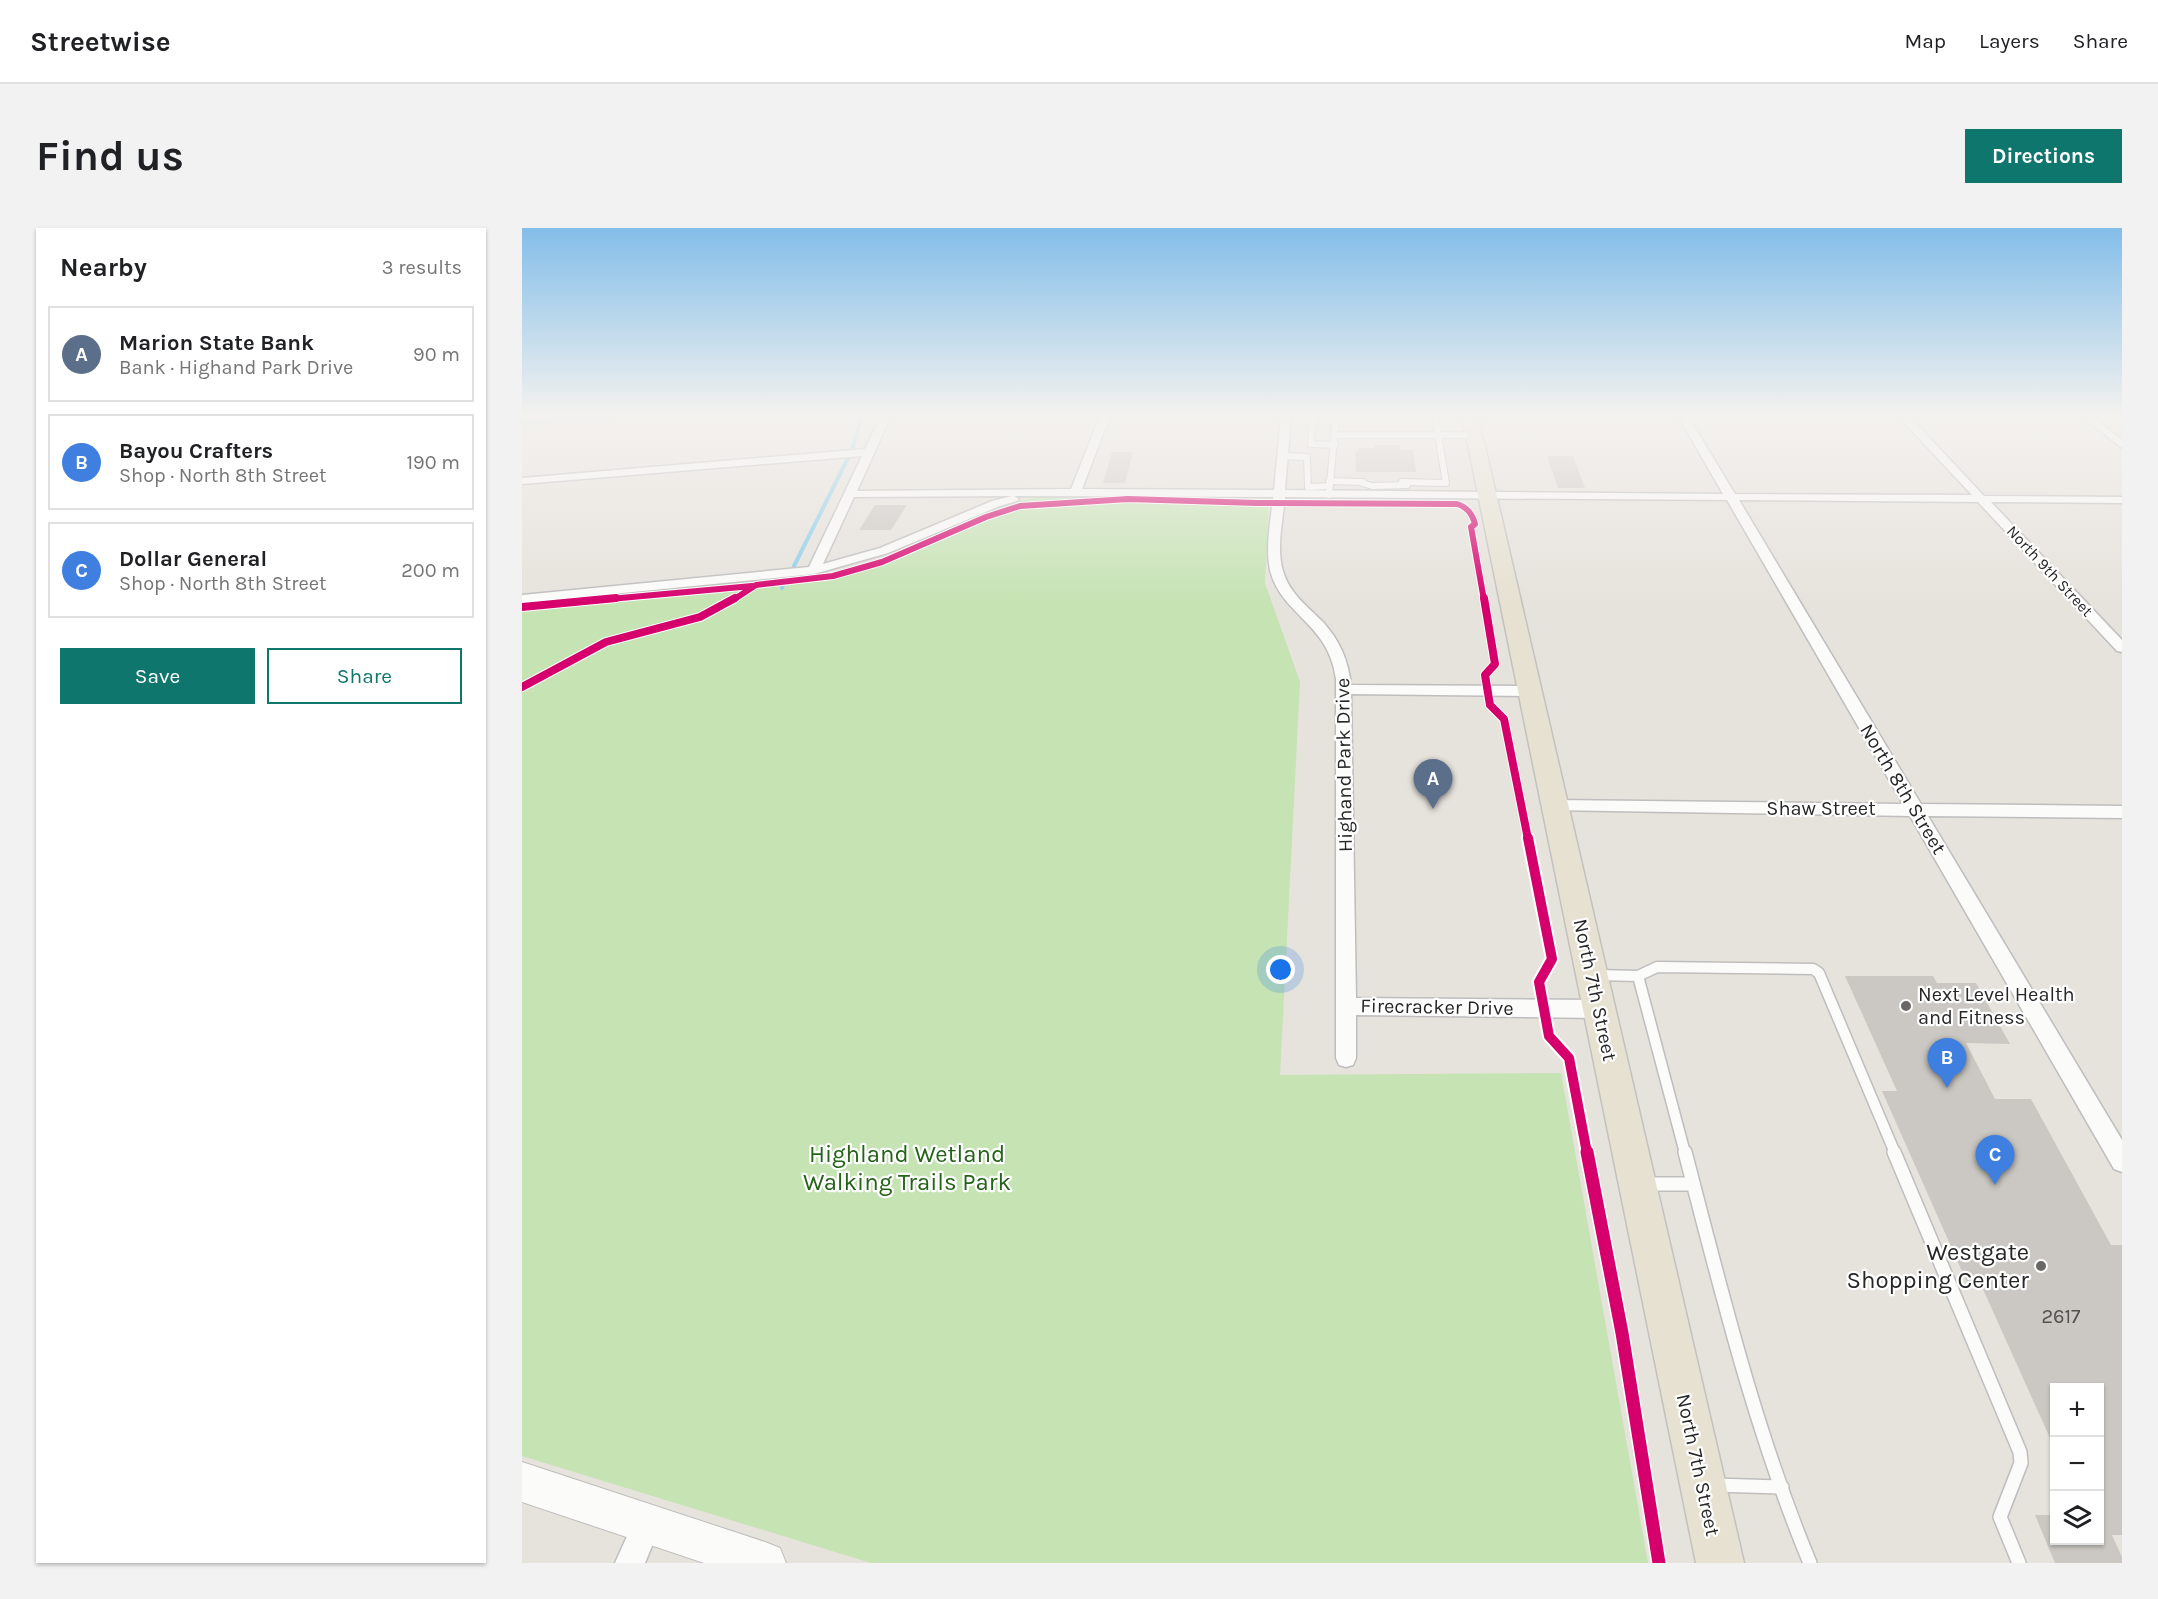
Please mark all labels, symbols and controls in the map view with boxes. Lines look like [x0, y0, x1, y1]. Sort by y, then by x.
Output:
text: Streetwise [30, 25, 171, 58]
text: Map [1904, 29, 1946, 53]
text: Layers [1979, 29, 2040, 53]
text: Share [2073, 29, 2128, 53]
button: Directions [1965, 129, 2122, 183]
text: Find us [36, 131, 184, 181]
text: Nearby [60, 252, 147, 283]
text: 3 results [382, 256, 462, 279]
text: Marion State Bank [119, 330, 314, 356]
text: A [75, 343, 88, 366]
text: 90 m [413, 343, 460, 366]
text: Bank · Highand Park Drive [119, 356, 353, 379]
text: Bayou Crafters [119, 438, 273, 464]
text: B [75, 451, 88, 474]
text: 190 m [406, 451, 460, 474]
text: Shop · North 8th Street [119, 464, 327, 487]
street label: North 9th Street [2003, 522, 2097, 620]
text: Dollar General [119, 546, 267, 572]
text: C [75, 559, 88, 582]
text: 200 m [401, 559, 460, 582]
text: Shop · North 8th Street [119, 572, 327, 595]
button: Save [60, 648, 255, 704]
button: Share [267, 648, 462, 704]
street label: Highand Park Drive [1331, 678, 1357, 852]
street label: North 8th Street [1855, 720, 1951, 859]
pin: A [1414, 760, 1452, 809]
street label: Shaw Street [1766, 797, 1876, 820]
street label: North 7th Street [1569, 917, 1621, 1064]
your location [1266, 955, 1295, 984]
place label: Next Level Health and Fitness [1918, 983, 2075, 1029]
street label: Firecracker Drive [1360, 994, 1514, 1020]
marker: Next Level Health and Fitness [1899, 999, 1913, 1013]
pin: B [1928, 1038, 1966, 1088]
pin: C [1976, 1136, 2014, 1185]
park label: Highland Wetland Walking Trails Park [803, 1140, 1011, 1196]
place label: Westgate Shopping Center [1846, 1238, 2029, 1294]
marker: Westgate Shopping Center [2034, 1259, 2048, 1273]
house number: 2617 [2041, 1305, 2081, 1328]
map controls [2050, 1383, 2104, 1545]
button: + [2050, 1383, 2104, 1437]
street label: North 7th Street [1672, 1392, 1724, 1539]
button: − [2050, 1437, 2104, 1491]
button: layers [2050, 1491, 2104, 1545]

